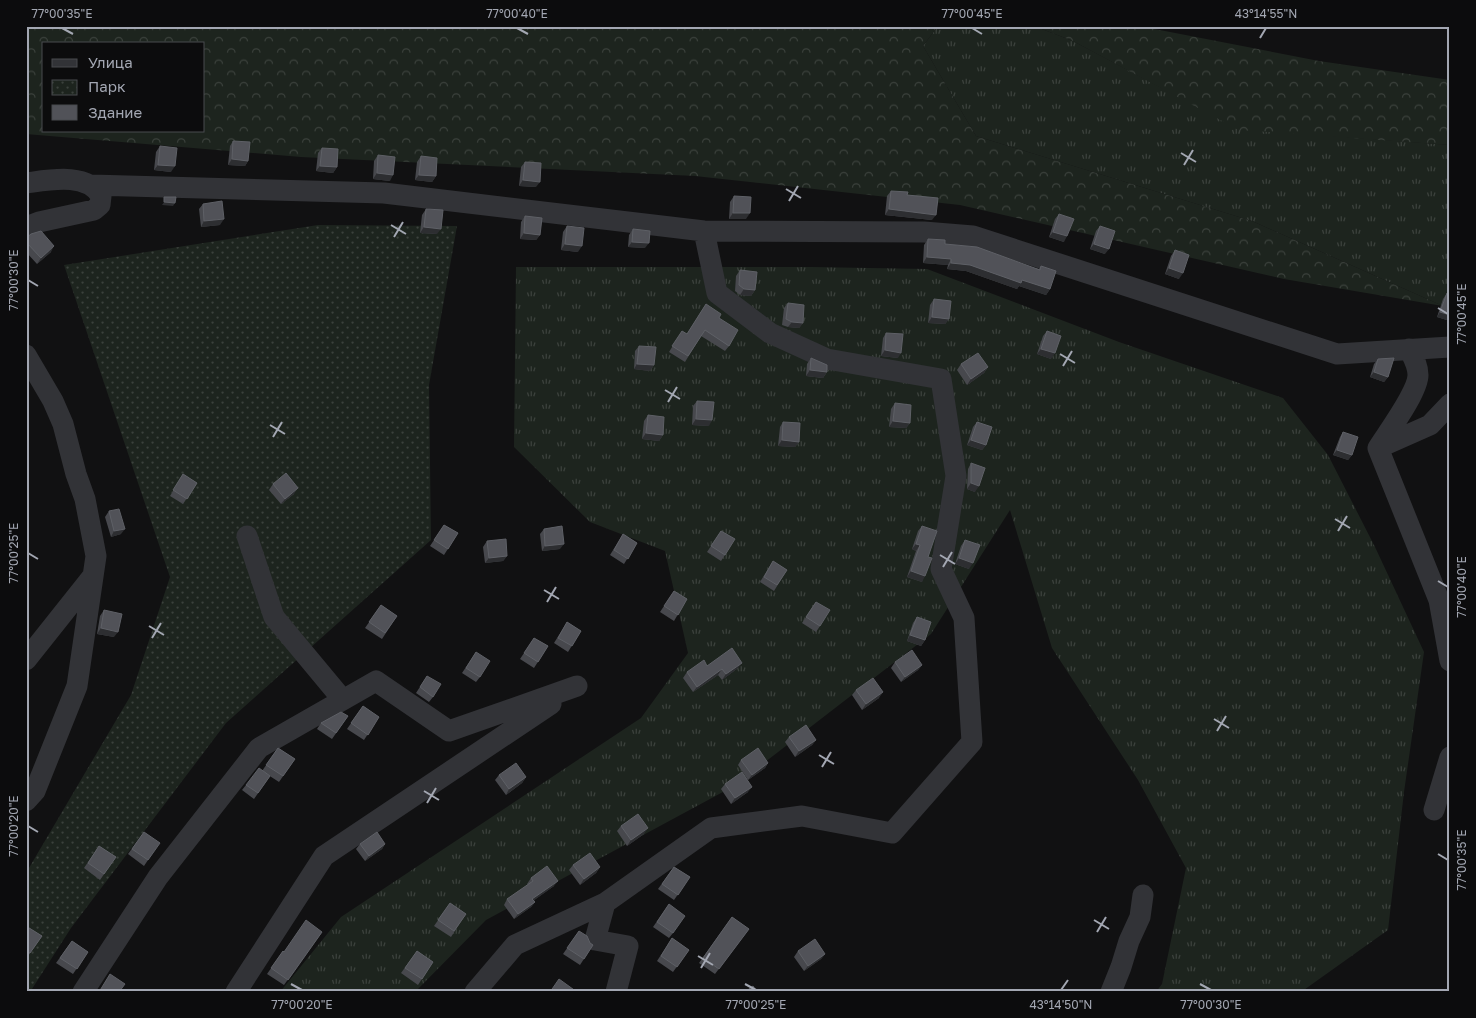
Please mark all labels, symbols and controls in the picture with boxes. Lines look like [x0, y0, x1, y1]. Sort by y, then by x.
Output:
text: 77°00'35"E [32, 6, 92, 21]
text: 77°00'40"E [486, 6, 548, 21]
text: 77°00'45"E [941, 6, 1003, 21]
text: 43°14'55"N [1235, 6, 1297, 21]
legend [42, 42, 205, 132]
text: Улица [88, 53, 133, 71]
text: Парк [88, 77, 126, 95]
text: Здание [88, 103, 142, 121]
text: 77°00'30"E [6, 249, 21, 311]
text: 77°00'45"E [1454, 283, 1469, 345]
text: 77°00'25"E [6, 523, 21, 583]
text: 77°00'40"E [1454, 556, 1469, 618]
text: 77°00'20"E [6, 795, 21, 857]
text: 77°00'35"E [1454, 830, 1469, 890]
text: 77°00'20"E [271, 997, 333, 1012]
text: 77°00'25"E [726, 997, 786, 1012]
text: 43°14'50"N [1029, 997, 1093, 1012]
text: 77°00'30"E [1180, 997, 1242, 1012]

